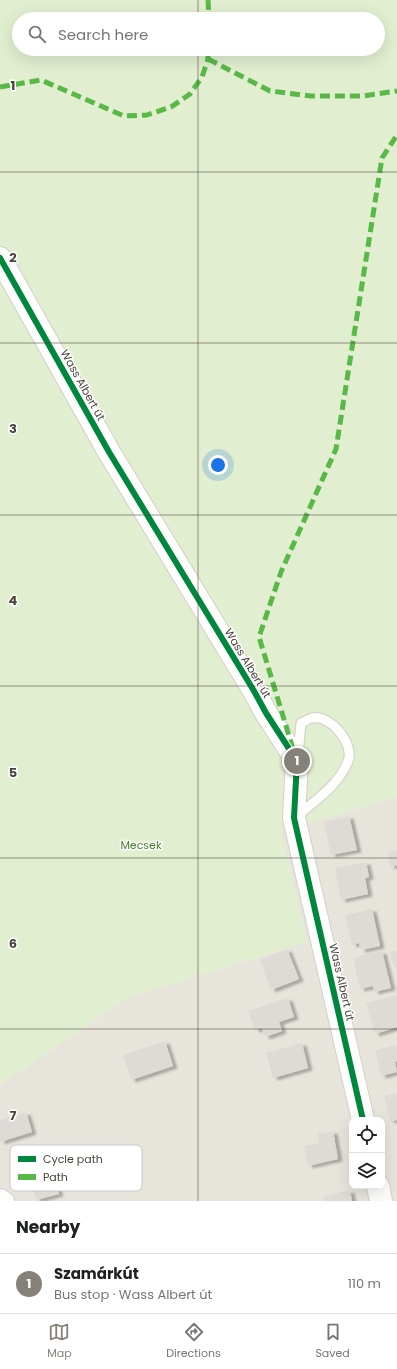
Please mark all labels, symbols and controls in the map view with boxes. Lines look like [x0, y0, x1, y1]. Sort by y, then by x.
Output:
search box [12, 12, 385, 56]
icon: search [26, 23, 48, 45]
text: Search here [58, 24, 148, 45]
text: 1 [11, 76, 15, 95]
text: 2 [9, 248, 17, 267]
street label: Wass Albert út [57, 347, 109, 423]
text: 3 [9, 419, 17, 438]
your location [208, 455, 228, 475]
text: 4 [9, 591, 18, 610]
street label: Wass Albert út [221, 625, 275, 701]
pin: 1 [284, 746, 310, 776]
text: 5 [9, 763, 17, 782]
park label: Mecsek [120, 837, 162, 853]
text: 6 [9, 934, 17, 953]
street label: Wass Albert út [325, 942, 359, 1022]
text: 7 [10, 1106, 17, 1125]
map controls [349, 1117, 385, 1189]
button: locate [349, 1117, 385, 1153]
legend [10, 1145, 142, 1191]
text: Cycle path [43, 1151, 103, 1167]
button: layers [349, 1153, 385, 1189]
text: Path [43, 1169, 68, 1185]
text: Nearby [16, 1215, 80, 1239]
text: Szamárkút [54, 1263, 139, 1284]
text: 1 [27, 1274, 31, 1293]
text: 110 m [348, 1274, 381, 1293]
text: Bus stop · Wass Albert út [54, 1285, 212, 1304]
tab: Map [47, 1321, 72, 1362]
tab: Directions [166, 1321, 221, 1362]
tab: Saved [315, 1321, 350, 1362]

